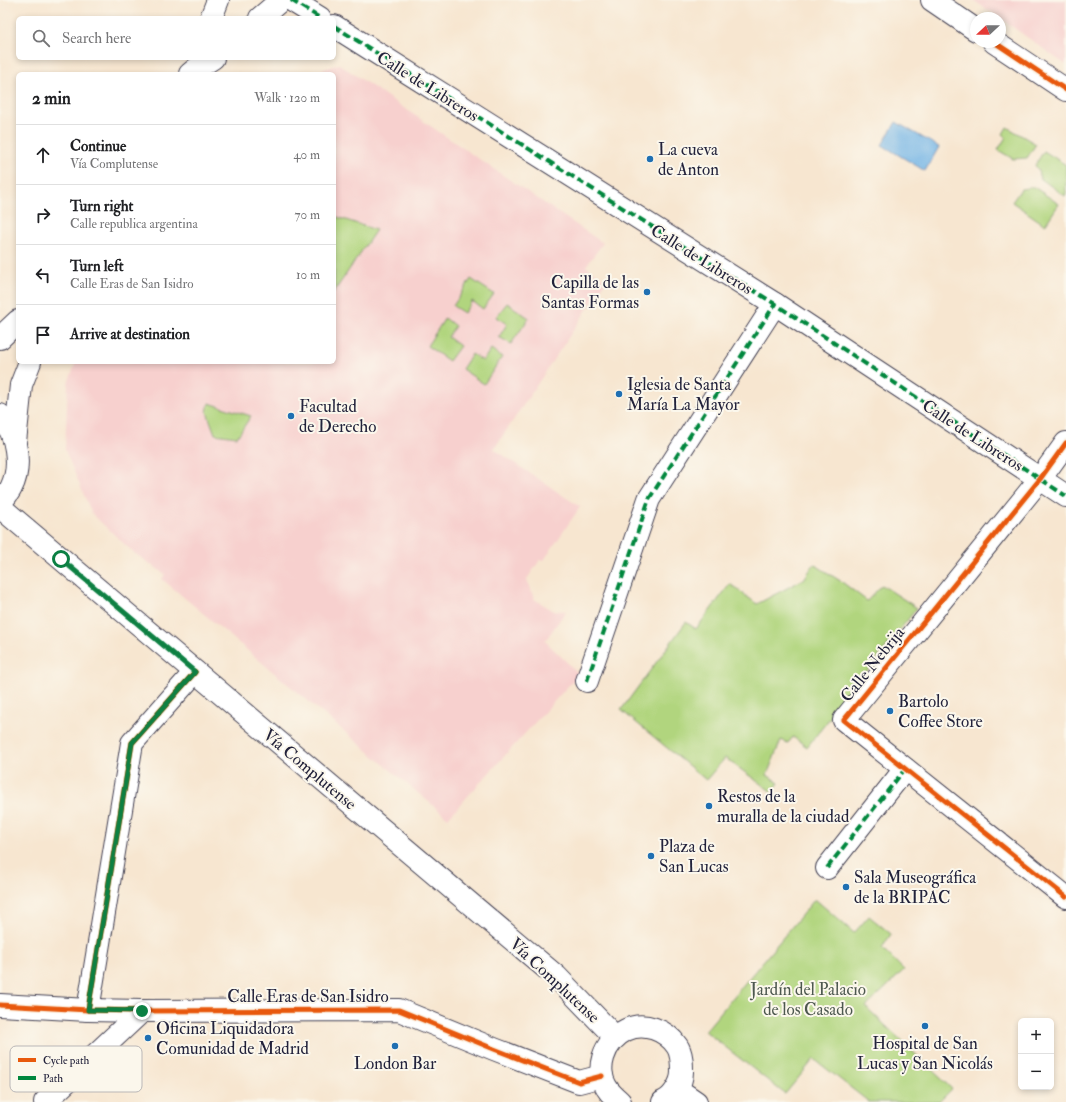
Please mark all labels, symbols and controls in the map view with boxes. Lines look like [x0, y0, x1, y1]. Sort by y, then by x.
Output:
north arrow [970, 12, 1006, 48]
search box [16, 16, 336, 60]
icon: search [30, 27, 52, 49]
text: Search here [62, 29, 131, 48]
street label: Calle de Libreros [373, 47, 483, 126]
text: 2 min [32, 88, 71, 109]
text: Walk · 120 m [254, 90, 320, 106]
text: Continue [70, 137, 126, 156]
place label: La cueva de Anton [658, 139, 719, 180]
icon: ahead [32, 144, 54, 166]
text: 40 m [294, 147, 320, 163]
marker: La cueva de Anton [645, 154, 655, 164]
text: Vía Complutense [70, 156, 158, 172]
text: Turn right [70, 197, 133, 216]
icon: right [32, 204, 54, 226]
text: 70 m [295, 207, 320, 223]
text: Calle republica argentina [70, 216, 198, 232]
street label: Calle de Libreros [647, 220, 757, 299]
text: Turn left [70, 257, 124, 276]
icon: left [32, 264, 54, 286]
text: 10 m [296, 267, 320, 283]
place label: Capilla de las Santas Formas [541, 272, 639, 313]
text: Calle Eras de San Isidro [70, 276, 193, 292]
marker: Capilla de las Santas Formas [642, 287, 652, 297]
icon: arrive [32, 324, 54, 346]
text: Arrive at destination [70, 325, 190, 344]
place label: Iglesia de Santa María La Mayor [627, 374, 740, 416]
marker: Iglesia de Santa María La Mayor [614, 389, 624, 399]
street label: Calle de Libreros [918, 395, 1027, 476]
place label: Facultad de Derecho [299, 396, 376, 437]
marker: Facultad de Derecho [286, 411, 296, 421]
route start [52, 550, 70, 568]
street label: Calle Nebrija [836, 622, 910, 706]
place label: Bartolo Coffee Store [898, 691, 983, 732]
marker: Bartolo Coffee Store [885, 706, 895, 716]
street label: Vía Complutense [258, 724, 361, 815]
place label: Restos de la muralla de la ciudad [717, 786, 850, 827]
marker: Restos de la muralla de la ciudad [704, 801, 714, 811]
place label: Plaza de San Lucas [659, 836, 729, 877]
marker: Plaza de San Lucas [646, 851, 656, 861]
place label: Sala Museográfica de la BRIPAC [854, 867, 977, 908]
marker: Sala Museográfica de la BRIPAC [841, 882, 851, 892]
street label: Vía Complutense [505, 933, 604, 1028]
park label: Jardín del Palacio de los Casado [749, 979, 866, 1020]
street label: Calle Eras de San Isidro [227, 986, 389, 1007]
route end [133, 1002, 151, 1020]
place label: Oficina Liquidadora Comunidad de Madrid [156, 1018, 310, 1059]
map controls [1018, 1018, 1054, 1090]
button: + [1018, 1018, 1054, 1054]
marker: Hospital de San Lucas y San Nicolás [920, 1021, 930, 1031]
marker: Oficina Liquidadora Comunidad de Madrid [143, 1033, 153, 1043]
place label: Hospital de San Lucas y San Nicolás [857, 1033, 993, 1075]
marker: London Bar [390, 1041, 400, 1051]
legend [10, 1046, 142, 1092]
place label: London Bar [354, 1053, 437, 1074]
text: Cycle path [43, 1054, 89, 1068]
button: − [1018, 1054, 1054, 1090]
text: Path [43, 1072, 63, 1085]

